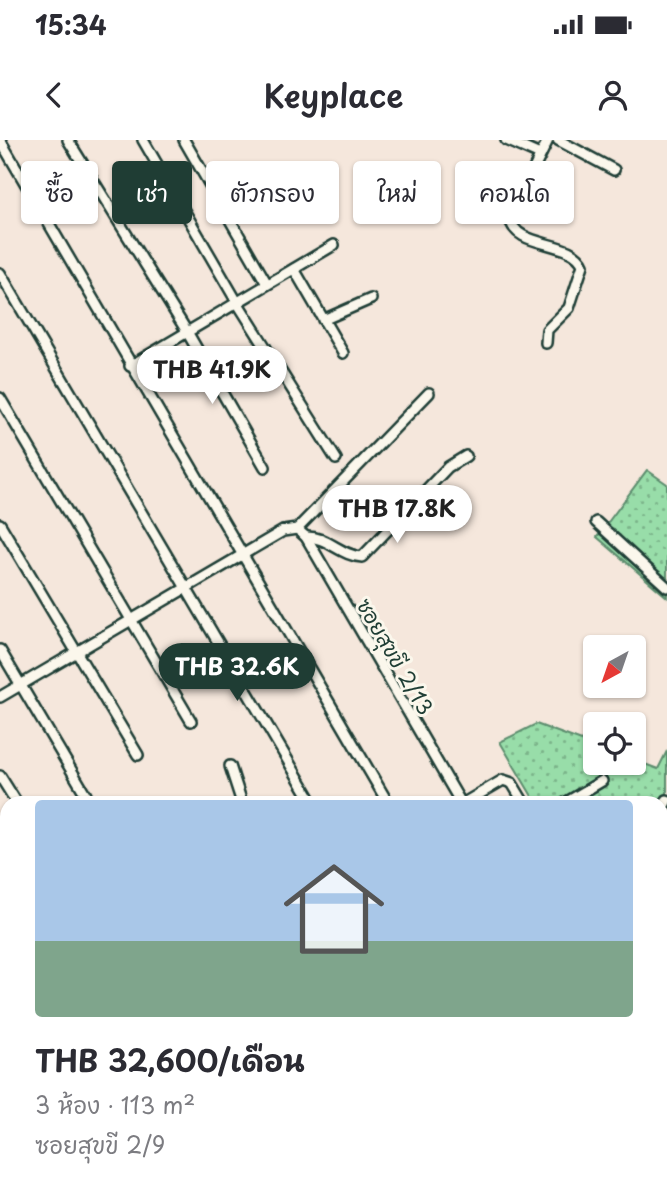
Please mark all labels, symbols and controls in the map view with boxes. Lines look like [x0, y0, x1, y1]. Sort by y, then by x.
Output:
text: 15:34 [35, 5, 107, 44]
text: Keyplace [264, 71, 403, 119]
icon: back [35, 76, 73, 114]
icon: person [594, 76, 632, 114]
chip: ซื้อ [21, 161, 98, 224]
chip: เช่า [112, 161, 192, 224]
chip: ตัวกรอง [206, 161, 339, 224]
chip: ใหม่ [353, 161, 441, 224]
chip: คอนโด [455, 161, 574, 224]
pin: THB 41.9K [132, 346, 292, 406]
text: THB 41.9K [153, 351, 271, 386]
pin: THB 17.8K [317, 486, 477, 545]
text: THB 17.8K [338, 490, 456, 525]
street label: ซอยสุขขี 2/13 [348, 592, 442, 721]
north arrow [583, 635, 646, 698]
map controls [583, 635, 646, 775]
pin: THB 32.6K [157, 644, 317, 703]
text: THB 32.6K [175, 648, 299, 683]
button: locate [583, 712, 646, 775]
icon: home [271, 846, 397, 972]
text: THB 32,600/เดือน [35, 1037, 305, 1082]
text: 3 ห้อง · 113 m² [35, 1087, 195, 1122]
text: ซอยสุขขี 2/9 [35, 1127, 165, 1162]

